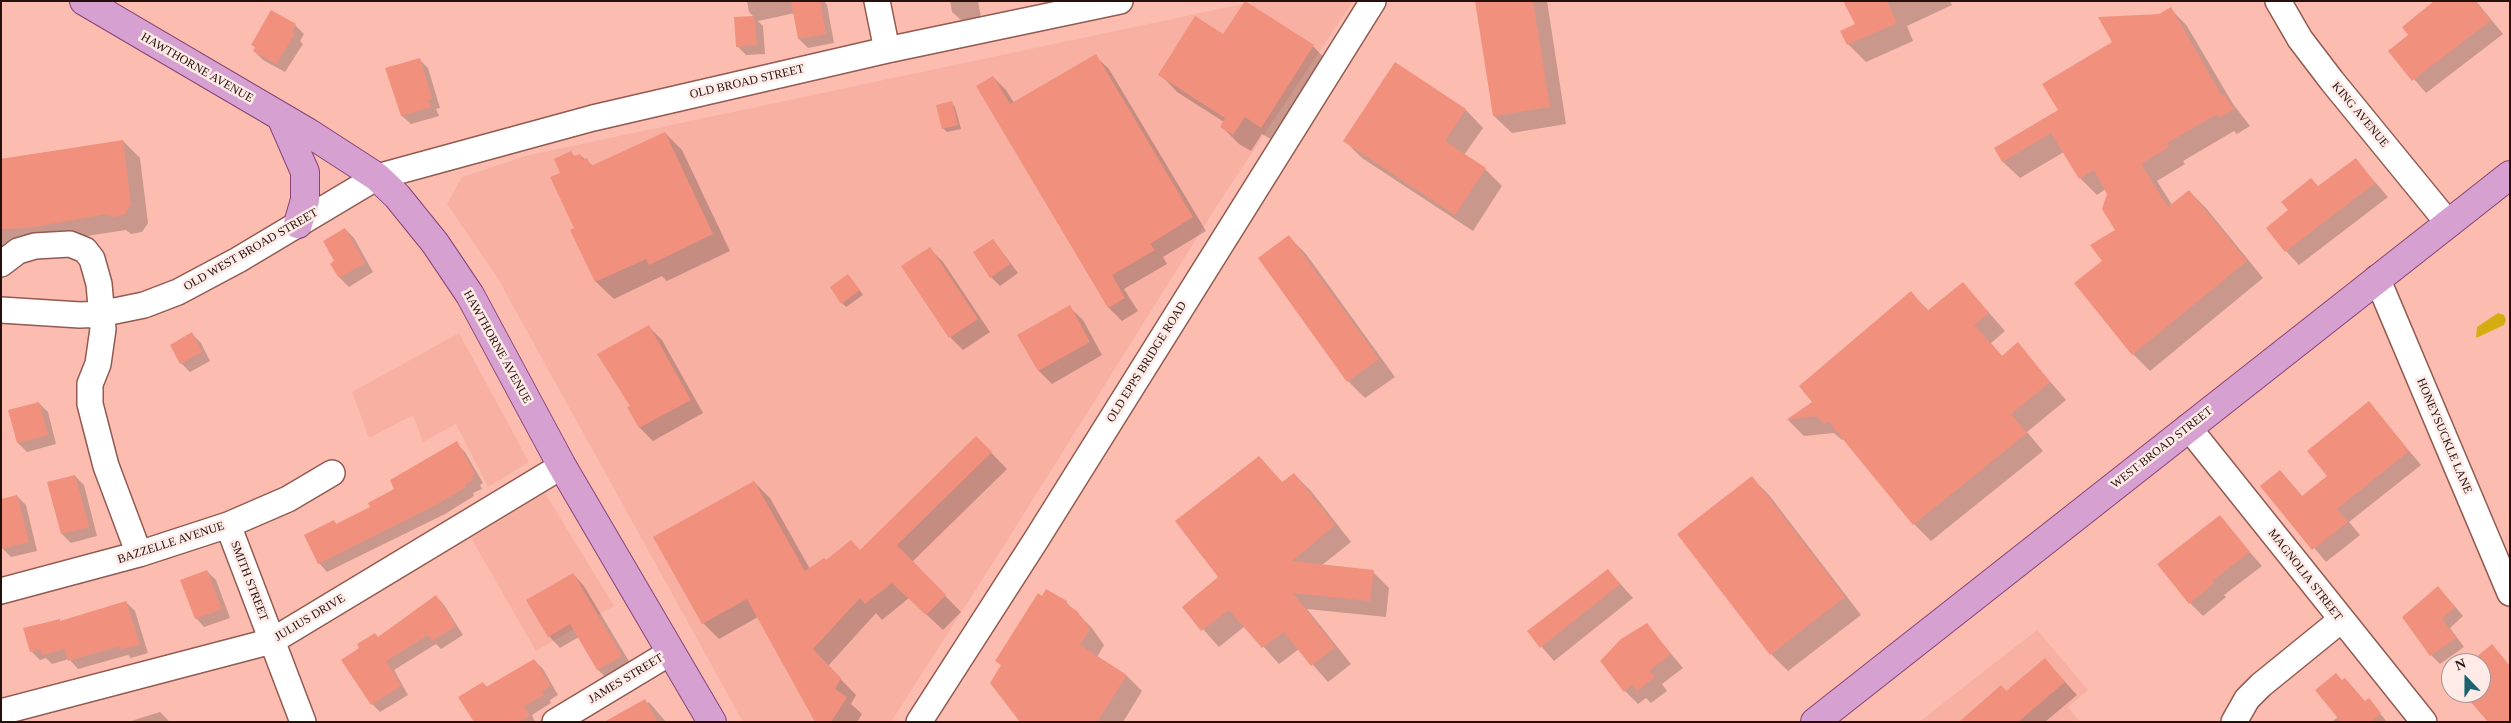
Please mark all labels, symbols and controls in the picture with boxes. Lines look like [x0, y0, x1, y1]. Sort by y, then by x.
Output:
street label: HAWTHORNE AVENUE [138, 30, 256, 106]
street label: OLD BROAD STREET [689, 62, 805, 102]
street label: KING AVENUE [2329, 79, 2391, 151]
street label: OLD WEST BROAD STREET [181, 206, 321, 294]
street label: HAWTHORNE AVENUE [460, 288, 534, 406]
street label: OLD EPPS BRIDGE ROAD [1104, 299, 1190, 425]
street label: HONEYSUCKLE LANE [2413, 376, 2475, 496]
street label: WEST BROAD STREET [2108, 404, 2216, 492]
street label: BAZZELLE AVENUE [116, 519, 226, 567]
street label: MAGNOLIA STREET [2265, 526, 2345, 624]
street label: SMITH STREET [227, 539, 271, 623]
street label: JULIUS DRIVE [272, 591, 348, 645]
street label: JAMES STREET [586, 651, 666, 707]
north arrow [2441, 653, 2491, 703]
text: N [2453, 656, 2468, 673]

